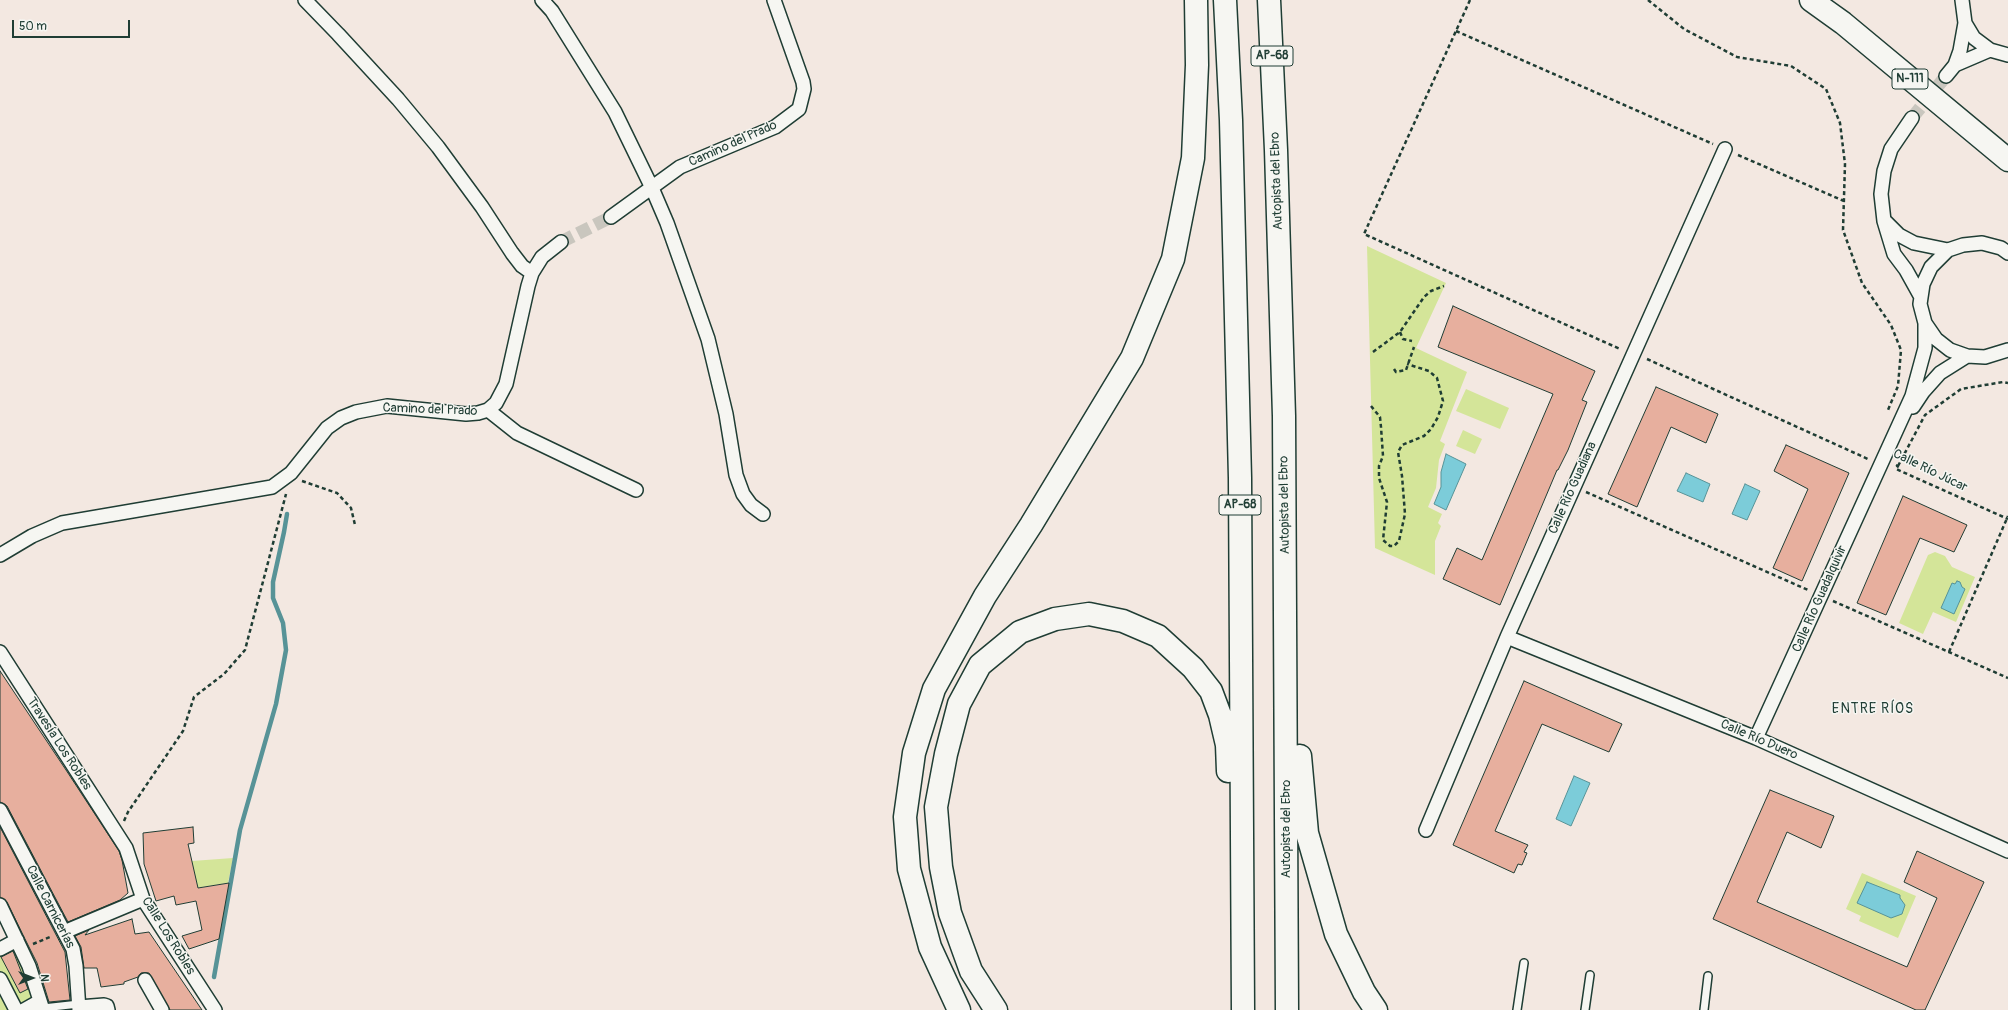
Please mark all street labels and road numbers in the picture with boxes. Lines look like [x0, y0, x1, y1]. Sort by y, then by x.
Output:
road number: AP-68 [1251, 46, 1293, 66]
road number: N-111 [1892, 69, 1928, 89]
street label: Camino del Prado [687, 118, 779, 170]
street label: Autopista del Ebro [1267, 132, 1287, 230]
street label: Camino del Prado [382, 401, 478, 419]
street label: Calle Río Guadiana [1546, 439, 1600, 537]
street label: Calle Río Júcar [1890, 446, 1970, 496]
street label: Autopista del Ebro [1276, 456, 1294, 554]
road number: AP-68 [1219, 495, 1261, 515]
street label: Calle Río Guadalquivir [1789, 543, 1851, 655]
street label: Travesía Los Robles [23, 695, 95, 793]
street label: Calle Río Duero [1718, 717, 1800, 763]
street label: Autopista del Ebro [1279, 780, 1295, 878]
street label: Calle Carnicerías [22, 863, 78, 951]
street label: Calle Los Robles [138, 894, 198, 978]

